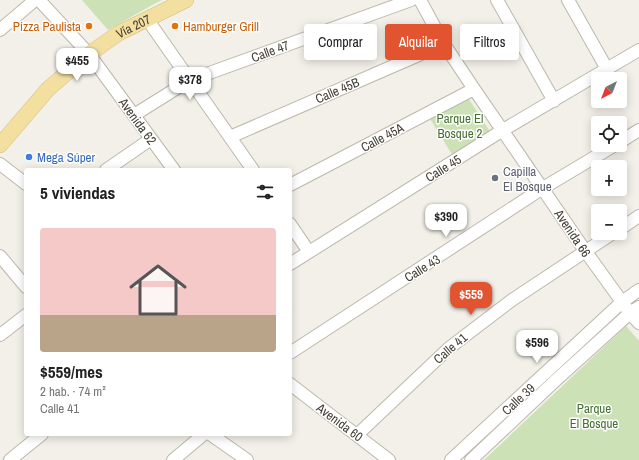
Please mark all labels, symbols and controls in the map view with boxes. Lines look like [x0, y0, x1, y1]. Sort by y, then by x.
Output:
street label: Vía 207 [113, 11, 154, 42]
place label: Pizza Paulista [13, 18, 81, 35]
place label: Hamburger Grill [183, 18, 259, 35]
marker: Pizza Paulista [84, 21, 94, 31]
marker: Hamburger Grill [170, 21, 180, 31]
chip: Comprar [304, 24, 377, 60]
chip: Alquilar [385, 24, 452, 60]
chip: Filtros [460, 24, 519, 60]
street label: Calle 47 [249, 37, 292, 66]
pin: $455 [53, 48, 101, 82]
text: $455 [65, 52, 89, 69]
pin: $378 [166, 67, 214, 101]
text: $378 [178, 71, 202, 88]
north arrow [591, 72, 627, 108]
map controls [591, 72, 627, 240]
street label: Calle 45B [313, 74, 362, 107]
street label: Avenida 62 [114, 94, 160, 148]
park label: Parque El Bosque 2 [437, 110, 483, 142]
button: locate [591, 116, 627, 152]
street label: Calle 45A [358, 119, 407, 156]
place label: Mega Súper [37, 149, 96, 166]
street label: Calle 45 [422, 151, 464, 186]
marker: Mega Súper [24, 152, 34, 162]
button: + [591, 160, 627, 196]
place label: Capilla El Bosque [503, 163, 552, 195]
marker: Capilla El Bosque [490, 173, 500, 183]
text: 5 viviendas [40, 181, 115, 204]
icon: filters [254, 181, 276, 203]
pin: $390 [422, 204, 470, 238]
button: − [591, 204, 627, 240]
street label: Avenida 66 [550, 205, 595, 260]
text: $390 [434, 208, 458, 225]
street label: Calle 43 [401, 251, 443, 286]
icon: home [122, 254, 194, 326]
pin: $559 [447, 282, 495, 316]
text: $559 [459, 286, 483, 303]
street label: Calle 41 [430, 329, 471, 367]
pin: $596 [513, 330, 561, 364]
text: $596 [525, 334, 549, 351]
text: $559/mes [40, 360, 103, 383]
street label: Calle 39 [498, 380, 538, 419]
text: 2 hab. · 74 m² [40, 383, 106, 400]
street label: Avenida 60 [312, 399, 366, 445]
text: Calle 41 [40, 400, 79, 417]
park label: Parque El Bosque [570, 400, 618, 432]

